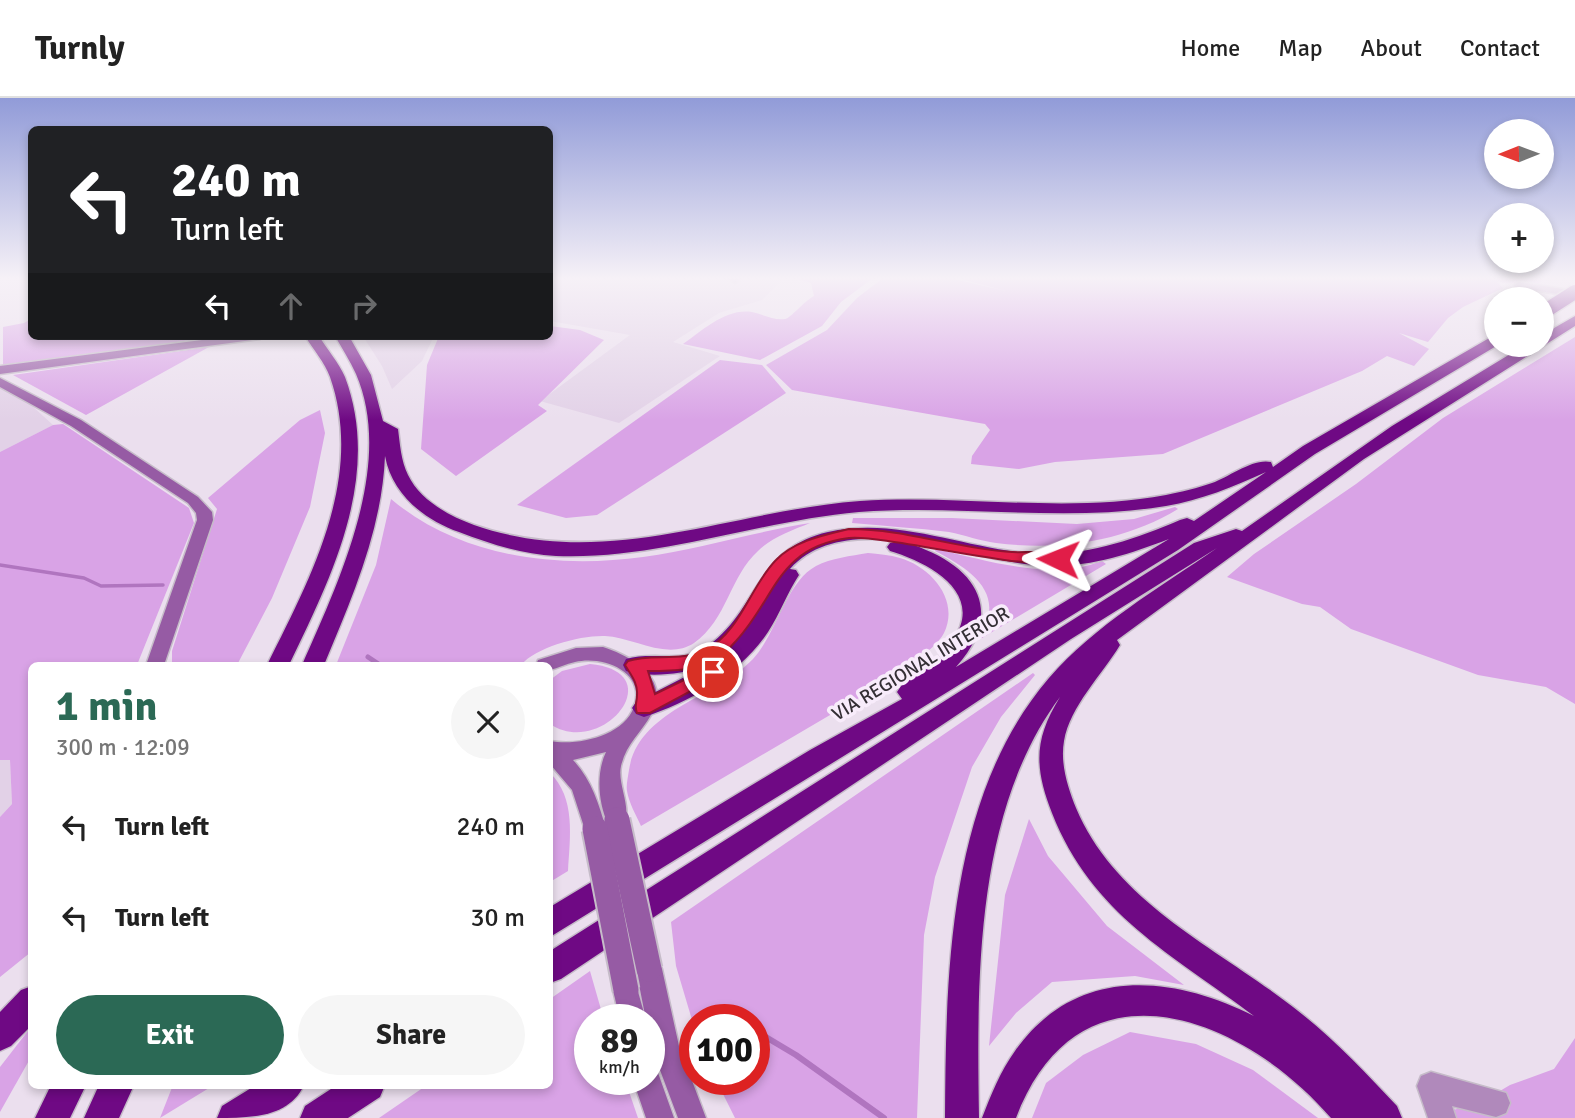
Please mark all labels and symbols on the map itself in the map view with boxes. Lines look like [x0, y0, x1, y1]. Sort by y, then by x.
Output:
north arrow [1484, 119, 1554, 189]
position arrow [1021, 522, 1095, 596]
street label: VIA REGIONAL INTERIOR [828, 601, 1014, 726]
pin [683, 642, 743, 702]
speed limit sign: 100 [679, 1004, 770, 1095]

